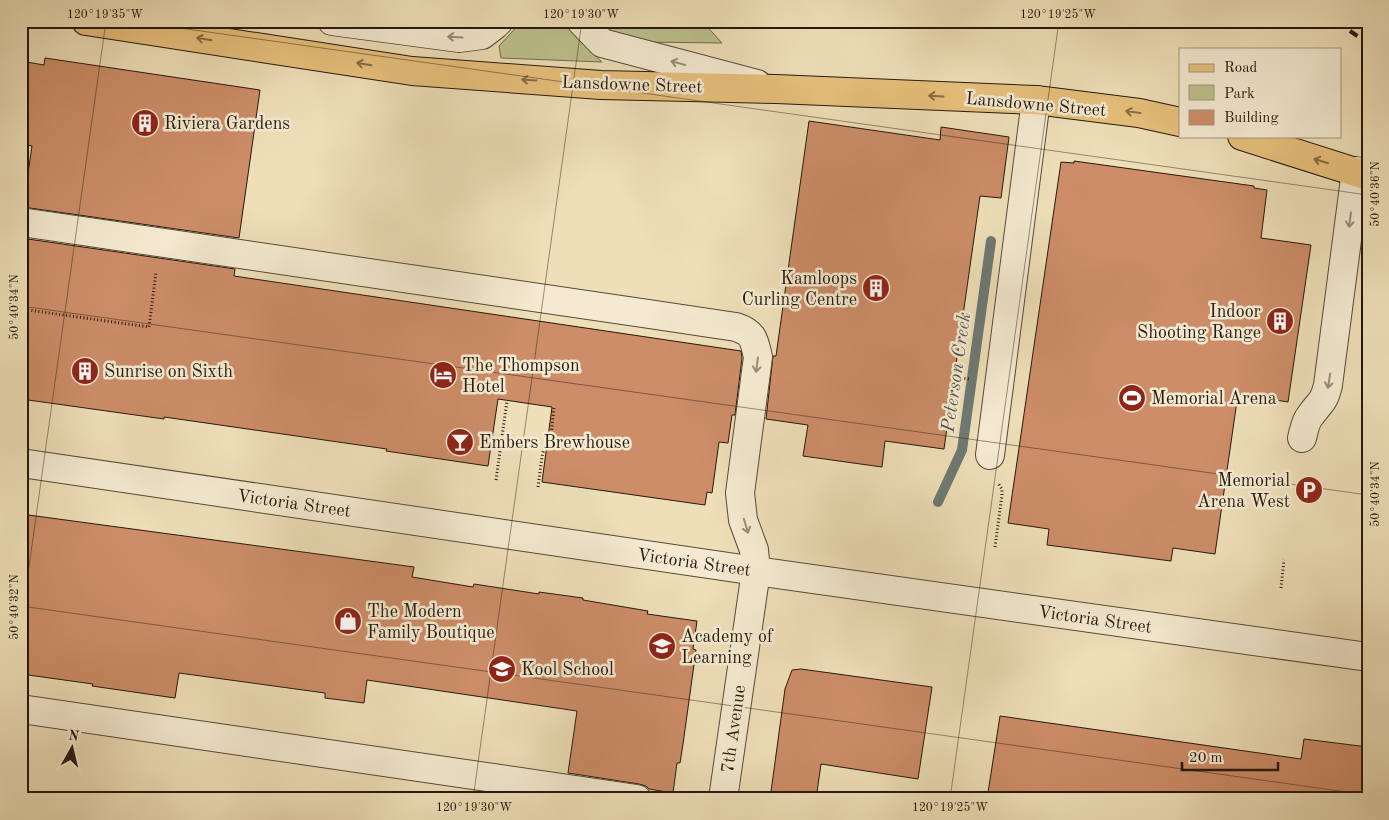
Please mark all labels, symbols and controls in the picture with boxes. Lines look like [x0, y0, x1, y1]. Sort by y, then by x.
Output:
text: 120°19'35"W [67, 8, 143, 21]
text: 120°19'25"W [1020, 8, 1096, 21]
text: 120°19'30"W [543, 9, 619, 21]
one-way arrow [447, 32, 463, 41]
one-way arrow [196, 34, 212, 44]
legend [1179, 48, 1342, 138]
one-way arrow [357, 58, 373, 68]
one-way arrow [670, 58, 686, 67]
text: Road [1224, 61, 1258, 76]
street label: Lansdowne Street [561, 74, 703, 96]
one-way arrow [521, 76, 537, 85]
text: Park [1224, 87, 1255, 102]
street label: Lansdowne Street [965, 90, 1107, 120]
one-way arrow [928, 91, 944, 100]
one-way arrow [1125, 107, 1141, 117]
building icon: Riviera Gardens [130, 108, 160, 138]
text: Building [1224, 111, 1279, 126]
place label: Riviera Gardens [164, 115, 290, 133]
one-way arrow [1314, 155, 1330, 165]
text: 50°40'36"N [1369, 161, 1382, 227]
one-way arrow [1345, 211, 1355, 227]
place label: Kamloops Curling Centre [742, 270, 857, 309]
building icon: Kamloops Curling Centre [861, 273, 891, 303]
text: 50°40'34"N [8, 274, 21, 340]
place label: Indoor Shooting Range [1137, 303, 1262, 342]
building icon: Indoor Shooting Range [1265, 306, 1295, 336]
water label: Peterson Creek [940, 311, 975, 435]
building icon: Sunrise on Sixth [70, 356, 100, 386]
place label: The Thompson Hotel [462, 357, 580, 396]
one-way arrow [752, 357, 762, 373]
hotel icon: The Thompson Hotel [428, 360, 458, 390]
place label: Sunrise on Sixth [104, 363, 233, 381]
one-way arrow [1323, 372, 1333, 388]
sports icon: Memorial Arena [1117, 383, 1147, 413]
place label: Memorial Arena [1151, 390, 1277, 408]
bar icon: Embers Brewhouse [445, 427, 475, 457]
place label: Embers Brewhouse [479, 434, 630, 452]
text: 50°40'34"N [1369, 461, 1382, 527]
place label: Memorial Arena West [1197, 472, 1290, 511]
parking icon: Memorial Arena West [1294, 475, 1324, 505]
street label: Victoria Street [236, 487, 352, 521]
one-way arrow [741, 518, 751, 534]
street label: Victoria Street [636, 546, 752, 580]
text: 50°40'32"N [8, 574, 21, 640]
place label: The Modern Family Boutique [367, 603, 495, 642]
street label: Victoria Street [1037, 603, 1153, 637]
shop icon: The Modern Family Boutique [333, 606, 363, 636]
place label: Academy of Learning [681, 628, 774, 667]
school or university icon: Academy of Learning [647, 631, 677, 661]
school or university icon: Kool School [487, 654, 517, 684]
place label: Kool School [521, 661, 614, 679]
street label: 7th Avenue [719, 684, 749, 774]
north arrow [48, 722, 98, 772]
text: N [67, 728, 80, 744]
scale bar [1182, 740, 1278, 772]
text: 20 m [1189, 751, 1223, 766]
text: 120°19'25"W [912, 801, 988, 814]
text: 120°19'30"W [436, 802, 512, 814]

